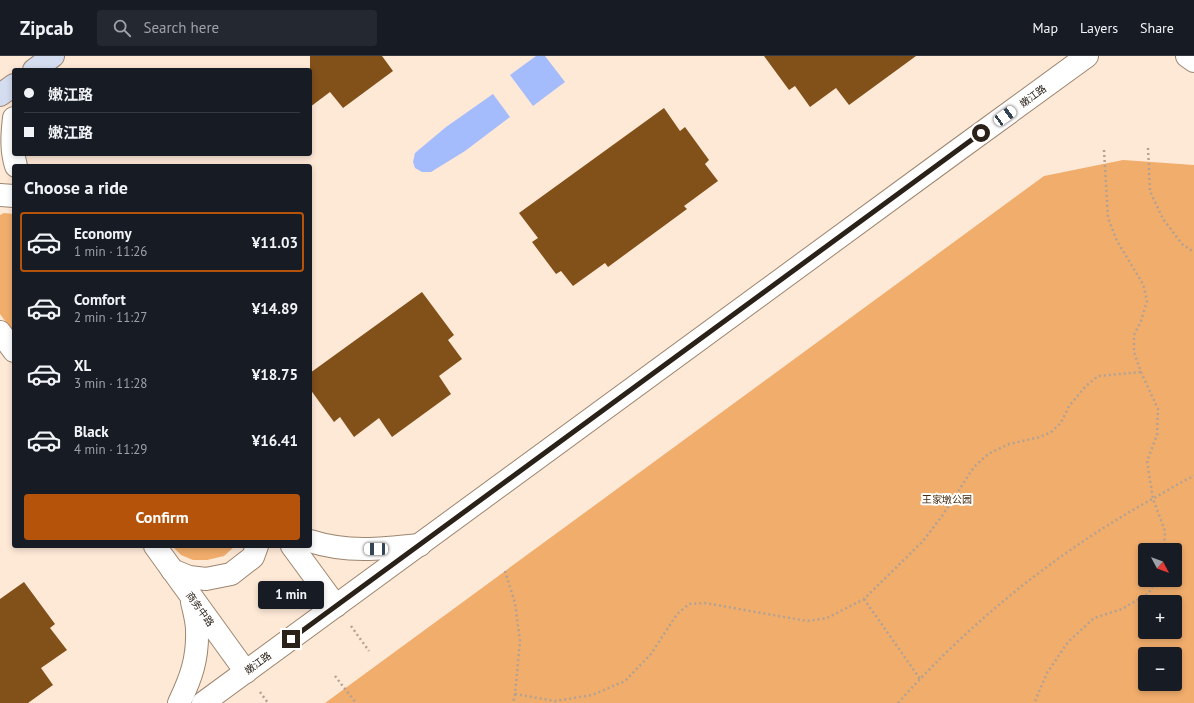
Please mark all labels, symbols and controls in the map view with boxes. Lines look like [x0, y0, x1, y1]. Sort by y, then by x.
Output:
search box [97, 10, 377, 46]
text: Zipcab [20, 16, 73, 40]
icon: search [111, 17, 133, 39]
text: Search here [143, 18, 219, 37]
text: Map [1032, 19, 1058, 37]
text: Layers [1080, 19, 1118, 37]
text: Share [1140, 19, 1174, 37]
street label: 嫩江路 [1017, 82, 1049, 110]
text: 嫩江路 [48, 85, 93, 104]
car [992, 104, 1018, 128]
text: 嫩江路 [48, 123, 93, 142]
route start [972, 124, 990, 142]
text: Choose a ride [24, 176, 128, 199]
icon: car [26, 224, 62, 260]
text: Economy [74, 224, 132, 243]
text: ¥11.03 [252, 233, 298, 252]
text: 1 min · 11:26 [74, 243, 147, 260]
icon: car [26, 290, 62, 326]
text: Comfort [74, 290, 126, 309]
text: ¥14.89 [252, 299, 298, 318]
text: 2 min · 11:27 [74, 309, 147, 326]
icon: car [26, 356, 62, 392]
text: XL [74, 356, 91, 375]
text: ¥18.75 [252, 365, 298, 384]
text: 3 min · 11:28 [74, 375, 147, 392]
icon: car [26, 422, 62, 458]
text: Black [74, 422, 109, 441]
text: ¥16.41 [252, 431, 298, 450]
text: 4 min · 11:29 [74, 441, 147, 458]
park label: 王家墩公园 [922, 493, 972, 506]
button: Confirm [24, 494, 300, 540]
car [364, 543, 388, 555]
north arrow [1138, 543, 1182, 587]
map controls [1138, 543, 1182, 691]
callout: 1 min [258, 581, 324, 609]
text: 1 min [275, 586, 307, 603]
street label: 商务中路 [183, 589, 217, 629]
button: + [1138, 595, 1182, 639]
route end [282, 630, 300, 648]
button: − [1138, 647, 1182, 691]
street label: 嫩江路 [242, 649, 274, 677]

